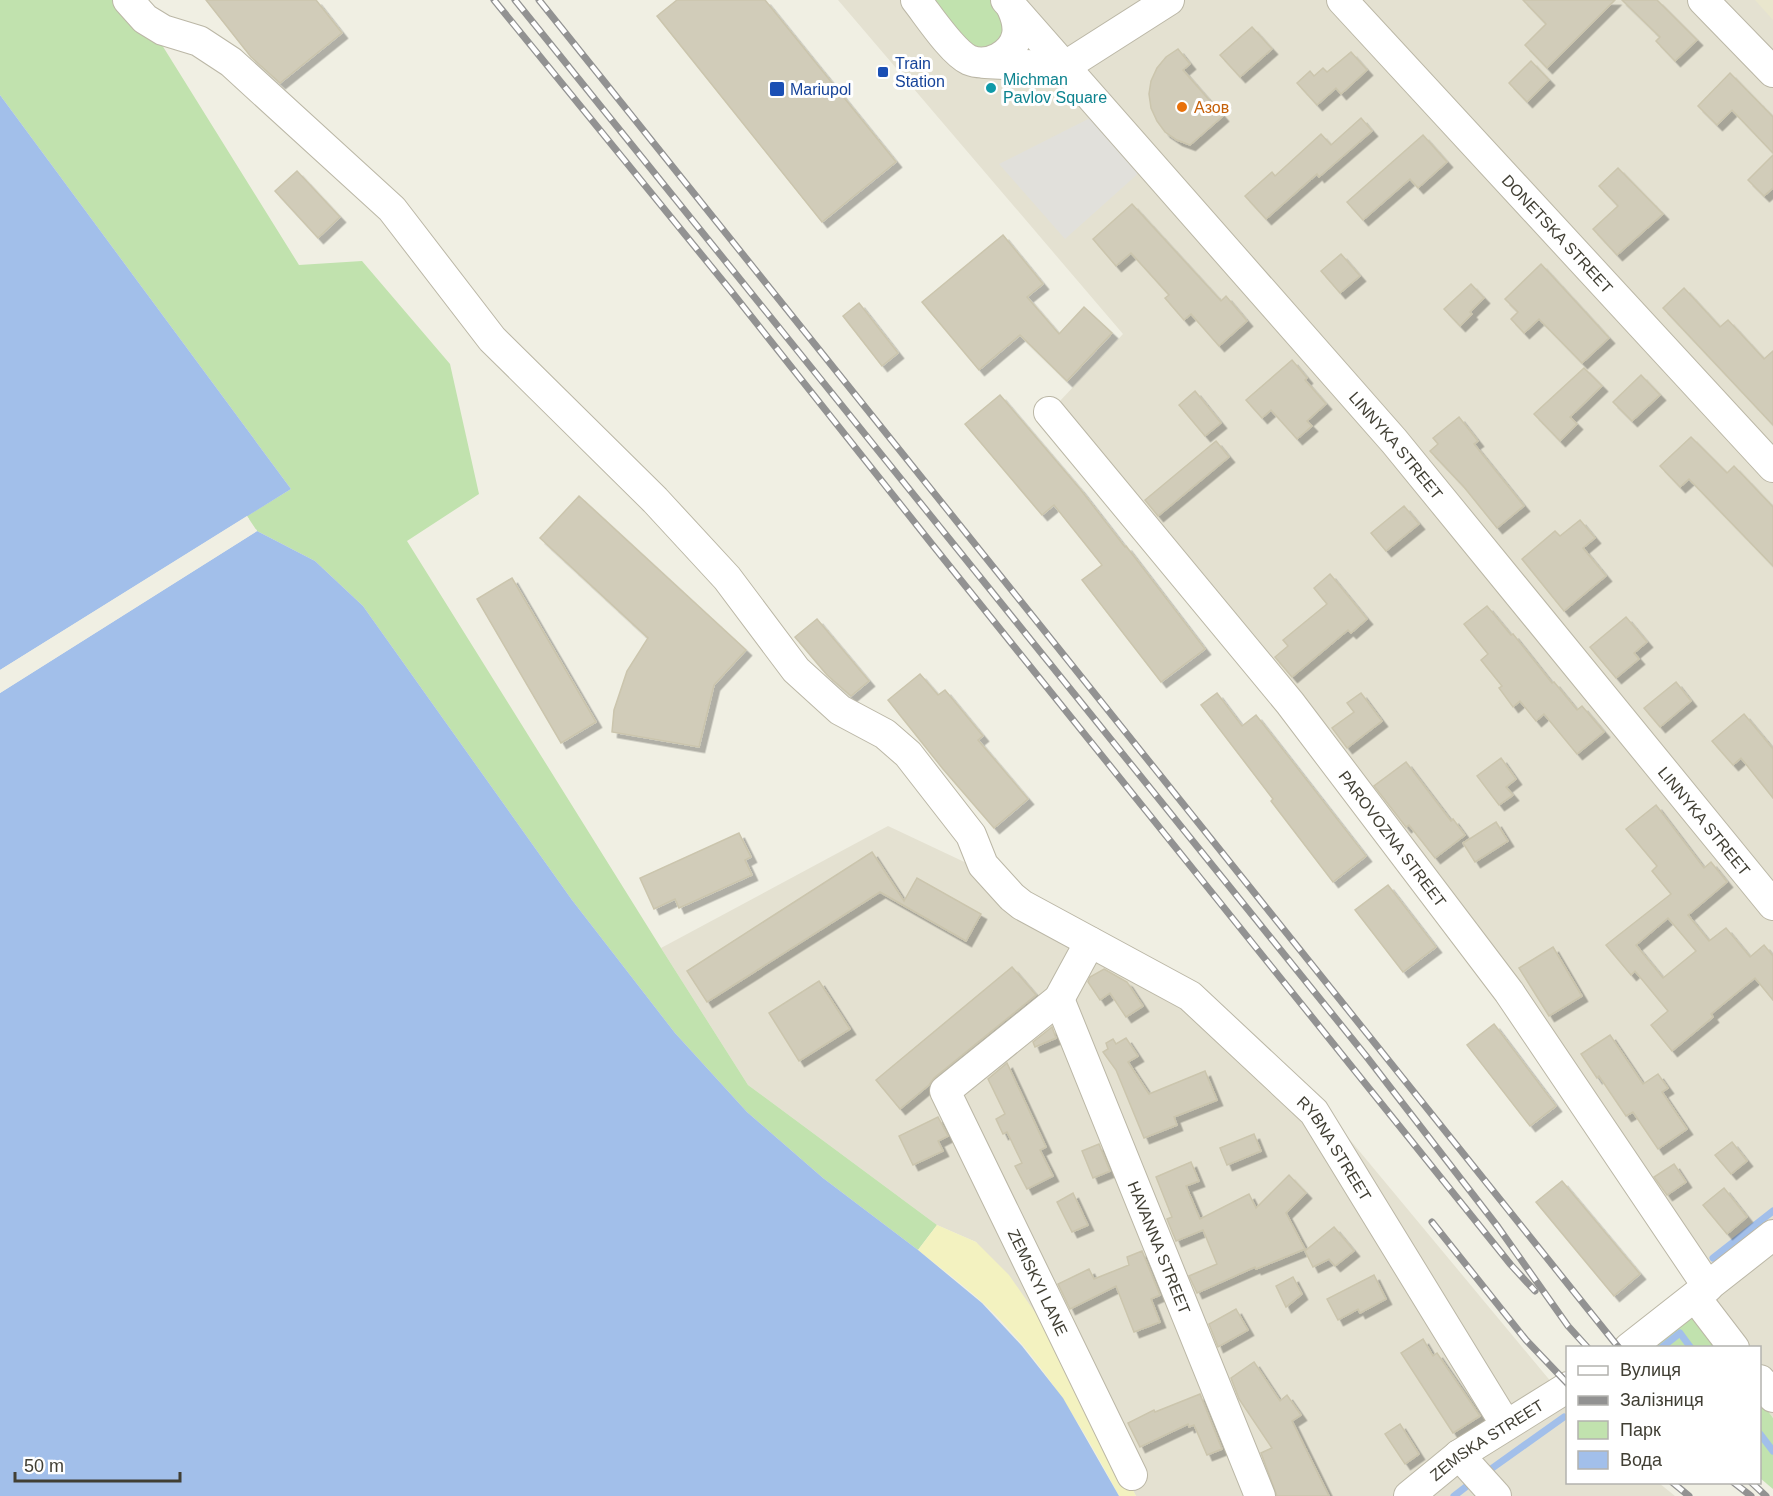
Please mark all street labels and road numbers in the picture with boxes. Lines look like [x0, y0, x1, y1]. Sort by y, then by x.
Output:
street label: DONETSKA STREET [1499, 171, 1617, 296]
street label: LINNYKA STREET [1346, 388, 1446, 502]
street label: LINNYKA STREET [1655, 763, 1754, 879]
street label: PAROVOZNA STREET [1336, 767, 1450, 910]
street label: RYBNA STREET [1294, 1093, 1375, 1204]
street label: HAVANNA STREET [1125, 1179, 1194, 1317]
street label: ZEMSKYI LANE [1005, 1226, 1071, 1338]
street label: ZEMSKA STREET [1427, 1396, 1546, 1484]

